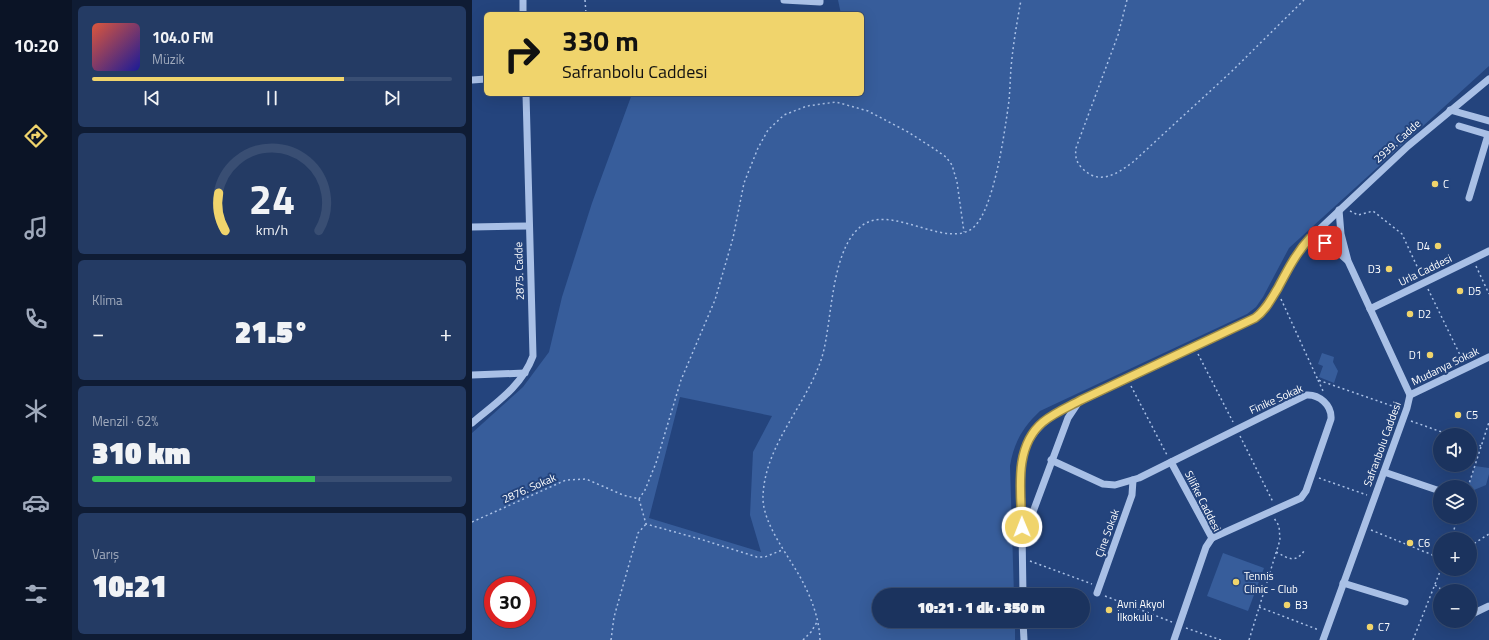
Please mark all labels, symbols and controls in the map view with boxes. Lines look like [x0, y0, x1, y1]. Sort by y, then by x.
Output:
text: 330 m [562, 19, 639, 62]
text: 104.0 FM [152, 26, 214, 49]
icon: right [496, 28, 548, 80]
text: 10:20 [14, 32, 58, 59]
text: Müzik [152, 49, 185, 69]
text: Safranbolu Caddesi [562, 58, 708, 85]
icon: previous [141, 87, 163, 109]
icon: pause [261, 87, 283, 109]
icon: next [381, 87, 403, 109]
street label: 2939. Cadde [1370, 115, 1424, 166]
icon: directions [22, 122, 50, 150]
text: 24 [249, 167, 295, 230]
place label: C [1443, 176, 1449, 192]
marker: C [1430, 179, 1440, 189]
icon: music [22, 214, 50, 242]
text: km/h [256, 219, 288, 241]
pin [1308, 226, 1342, 260]
icon: arrive [1314, 232, 1336, 254]
place label: D4 [1417, 238, 1430, 254]
street label: 2875. Cadde [510, 241, 528, 300]
marker: D4 [1433, 241, 1443, 251]
street label: Urla Caddesi [1396, 250, 1454, 290]
place label: D3 [1368, 261, 1381, 277]
marker: D3 [1384, 264, 1394, 274]
place label: D5 [1468, 283, 1481, 299]
marker: D5 [1455, 286, 1465, 296]
text: Klima [92, 290, 123, 310]
icon: phone [22, 305, 50, 333]
place label: D2 [1418, 306, 1431, 322]
text: 21.5° [235, 309, 309, 355]
marker: D2 [1405, 309, 1415, 319]
text: − [92, 316, 104, 350]
text: + [440, 316, 452, 350]
street label: Mudanya Sokak [1409, 342, 1482, 389]
place label: D1 [1409, 347, 1422, 363]
marker: D1 [1425, 350, 1435, 360]
street label: Finike Sokak [1247, 380, 1306, 418]
icon: climate [22, 397, 50, 425]
street label: Safranbolu Caddesi [1359, 399, 1405, 489]
place label: C5 [1466, 407, 1478, 423]
marker: C5 [1453, 410, 1463, 420]
text: Menzil · 62% [92, 411, 159, 431]
map controls [1433, 428, 1477, 628]
button: sound [1433, 428, 1477, 472]
text: 310 km [92, 430, 190, 476]
street label: Silifke Caddesi [1181, 468, 1225, 534]
street label: 2876. Sokak [500, 469, 559, 507]
button: layers [1433, 480, 1477, 524]
icon: car [22, 489, 50, 517]
position arrow [1001, 506, 1043, 548]
street label: Çine Sokak [1091, 506, 1123, 559]
button: + [1433, 532, 1477, 576]
place label: C6 [1418, 535, 1430, 551]
marker: C6 [1405, 538, 1415, 548]
text: Varış [92, 544, 119, 564]
text: 10:21 [92, 563, 167, 609]
place label: Tennis Clinic - Club [1244, 568, 1298, 597]
speed limit sign: 30 [484, 576, 536, 628]
marker: Tennis Clinic - Club [1231, 577, 1241, 587]
icon: filters [22, 580, 50, 608]
button: − [1433, 584, 1477, 628]
text: 10:21 · 1 dk · 350 m [917, 596, 1045, 619]
place label: Avni Akyol İlkokulu [1117, 596, 1165, 625]
place label: B3 [1295, 597, 1308, 613]
marker: B3 [1282, 600, 1292, 610]
marker: Avni Akyol İlkokulu [1104, 605, 1114, 615]
place label: C7 [1378, 619, 1390, 635]
marker: C7 [1365, 622, 1375, 632]

